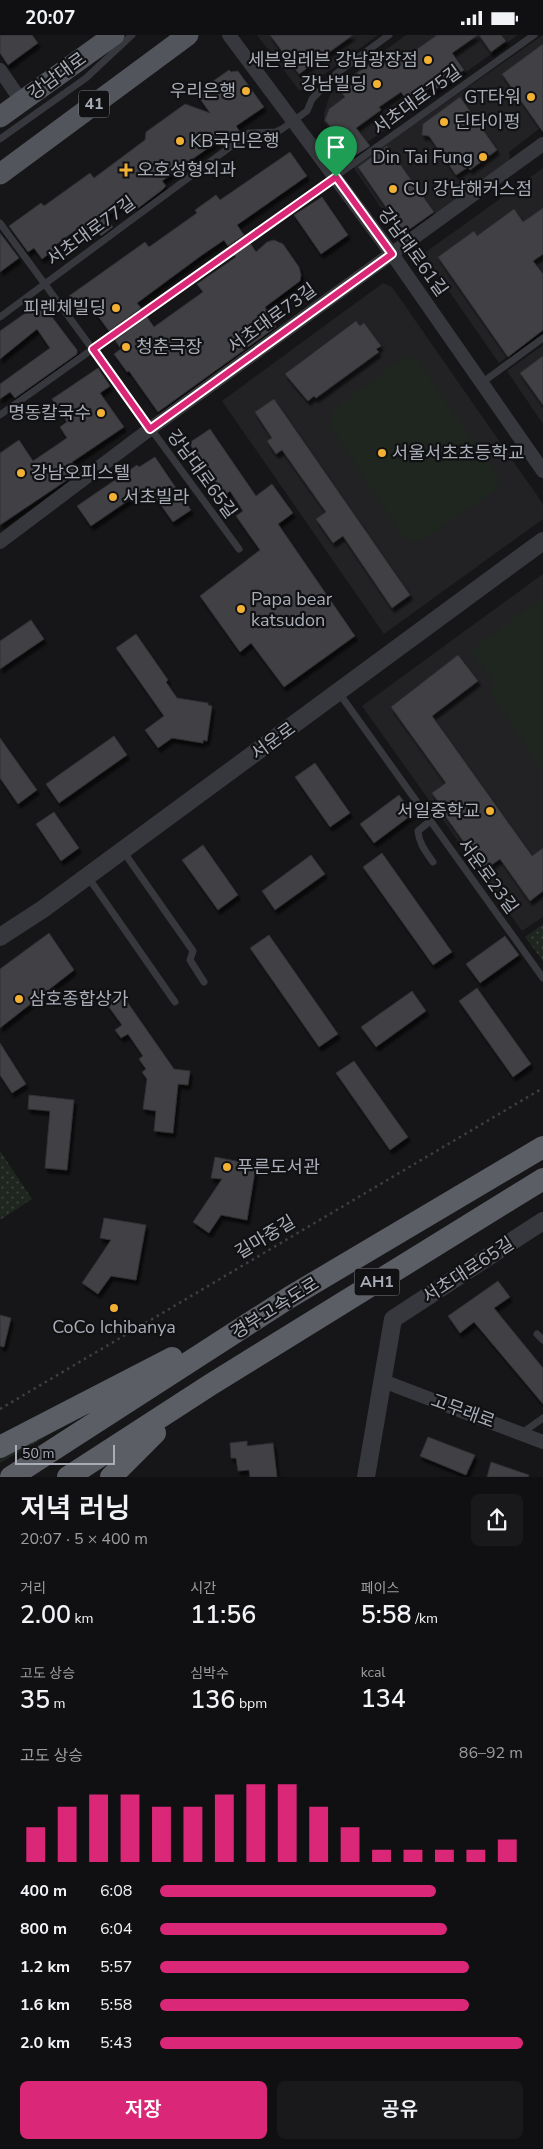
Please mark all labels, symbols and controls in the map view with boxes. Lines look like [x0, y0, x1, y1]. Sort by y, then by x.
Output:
text: 20:07 [25, 5, 75, 31]
street label: 강남대로 [23, 47, 91, 105]
place label: 세븐일레븐 강남광장점 [248, 48, 418, 72]
marker: 세븐일레븐 강남광장점 [422, 54, 434, 66]
street label: 서초대로75길 [368, 60, 466, 140]
place label: 강남빌딩 [301, 72, 367, 96]
marker: 강남빌딩 [371, 78, 383, 90]
place label: 우리은행 [170, 79, 236, 103]
marker: 우리은행 [240, 85, 252, 97]
place label: GT타워 [464, 85, 521, 109]
road number: 41 [79, 91, 109, 117]
marker: GT타워 [525, 91, 537, 103]
place label: 딘타이펑 [454, 110, 520, 134]
marker: 딘타이펑 [438, 116, 450, 128]
pin [315, 126, 357, 177]
place label: KB국민은행 [190, 129, 280, 153]
icon: arrive [322, 133, 350, 161]
marker: KB국민은행 [174, 135, 186, 147]
place label: Din Tai Fung [372, 145, 473, 169]
marker: Din Tai Fung [477, 151, 489, 163]
place label: 오호성형외과 [137, 158, 237, 182]
marker: 오호성형외과 [119, 163, 133, 177]
place label: CU 강남해커스점 [403, 177, 532, 201]
marker: CU 강남해커스점 [387, 183, 399, 195]
street label: 서초대로77길 [42, 191, 140, 271]
street label: 강남대로61길 [373, 203, 453, 301]
street label: 서초대로73길 [223, 278, 321, 358]
place label: 피렌체빌딩 [23, 296, 106, 320]
marker: 피렌체빌딩 [110, 302, 122, 314]
place label: 청춘극장 [136, 335, 202, 359]
marker: 청춘극장 [120, 341, 132, 353]
place label: 명동칼국수 [8, 401, 91, 425]
marker: 명동칼국수 [95, 407, 107, 419]
street label: 강남대로65길 [162, 425, 242, 523]
place label: 서울서초초등학교 [392, 441, 524, 465]
marker: 서울서초초등학교 [376, 447, 388, 459]
place label: 강남오피스텔 [31, 461, 130, 485]
marker: 강남오피스텔 [15, 467, 27, 479]
place label: 서초빌라 [123, 485, 190, 509]
marker: 서초빌라 [107, 491, 119, 503]
place label: Papa bear katsudon [251, 587, 333, 632]
marker: Papa bear katsudon [235, 603, 247, 615]
street label: 서운로 [246, 717, 300, 765]
place label: 서일중학교 [397, 799, 480, 823]
marker: 서일중학교 [484, 805, 496, 817]
street label: 서운로23길 [452, 833, 524, 919]
place label: 삼호종합상가 [29, 987, 129, 1011]
marker: 삼호종합상가 [13, 993, 25, 1005]
place label: 푸른도서관 [237, 1155, 320, 1179]
marker: 푸른도서관 [221, 1161, 233, 1173]
street label: 길마중길 [230, 1210, 300, 1264]
street label: 서초대로65길 [418, 1232, 518, 1308]
road number: AH1 [354, 1269, 400, 1295]
street label: 경부고속도로 [227, 1271, 323, 1345]
marker: CoCo Ichibanya [108, 1302, 120, 1314]
place label: CoCo Ichibanya [52, 1315, 176, 1339]
street label: 고무래로 [428, 1388, 498, 1434]
scale bar [15, 1441, 115, 1465]
text: 50 m [22, 1444, 54, 1463]
text: 저녁 러닝 [20, 1490, 130, 1528]
button: share [471, 1494, 523, 1546]
text: 20:07 · 5 × 400 m [20, 1528, 148, 1550]
text: 거리 [20, 1579, 46, 1598]
text: 시간 [190, 1579, 216, 1598]
text: 페이스 [361, 1579, 399, 1598]
text: 2.00 [20, 1598, 71, 1632]
text: 11:56 [190, 1598, 256, 1632]
text: 5:58 [361, 1598, 412, 1632]
text: km [71, 1609, 94, 1628]
text: /km [412, 1609, 438, 1628]
text: kcal [361, 1663, 385, 1682]
text: 고도 상승 [20, 1664, 75, 1683]
text: 심박수 [190, 1664, 229, 1683]
text: 134 [361, 1682, 406, 1716]
text: 35 [20, 1683, 50, 1717]
text: 136 [190, 1683, 235, 1717]
text: m [50, 1694, 66, 1713]
text: bpm [235, 1694, 267, 1713]
text: 86–92 m [459, 1742, 523, 1764]
text: 고도 상승 [20, 1745, 83, 1767]
text: 400 m [20, 1880, 67, 1902]
text: 6:08 [100, 1880, 132, 1902]
text: 800 m [20, 1918, 67, 1940]
text: 6:04 [100, 1918, 132, 1940]
text: 1.2 km [20, 1956, 70, 1978]
text: 5:57 [100, 1956, 132, 1978]
text: 1.6 km [20, 1994, 70, 2016]
text: 5:58 [100, 1994, 132, 2016]
text: 2.0 km [20, 2032, 70, 2054]
text: 5:43 [100, 2032, 132, 2054]
button: 저장 [20, 2081, 267, 2139]
button: 공유 [277, 2081, 523, 2139]

